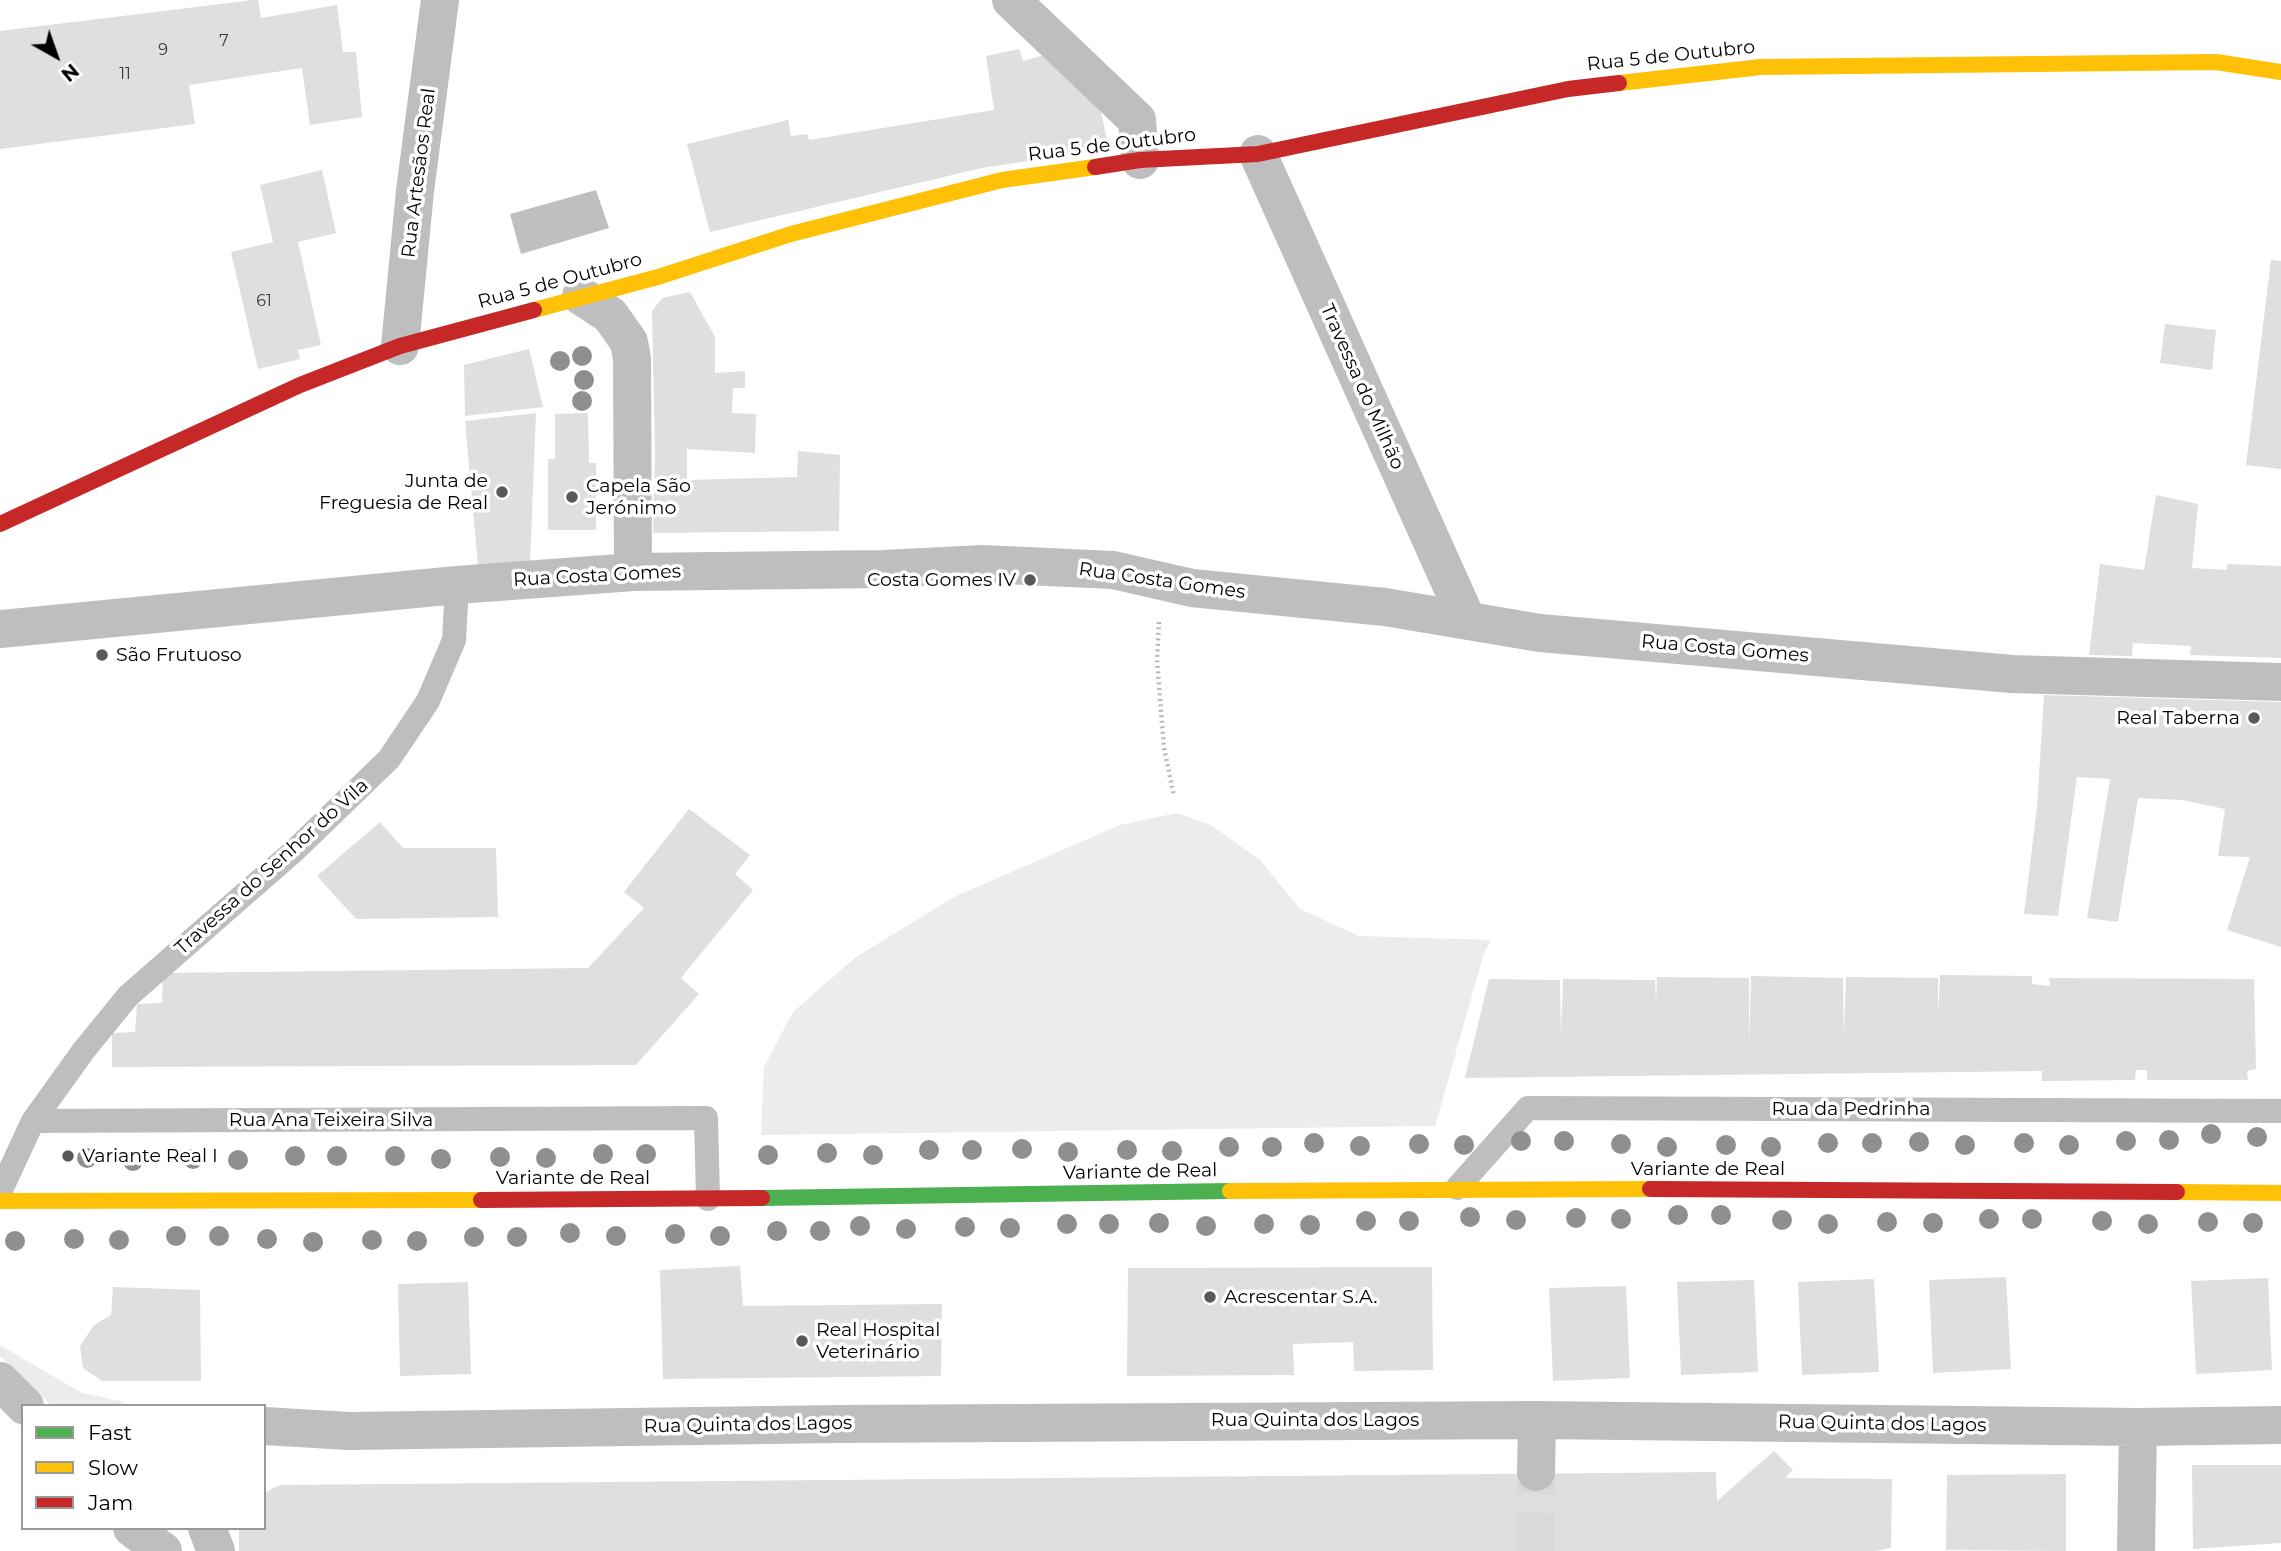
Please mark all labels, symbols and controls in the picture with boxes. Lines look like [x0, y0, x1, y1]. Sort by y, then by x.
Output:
north arrow [21, 21, 91, 91]
house number: 7 [219, 31, 229, 51]
street label: Rua 5 de Outubro [1586, 36, 1756, 76]
house number: 9 [158, 40, 168, 60]
text: N [57, 59, 83, 86]
house number: 11 [119, 64, 131, 84]
street label: Rua Artesãos Real [397, 87, 441, 259]
street label: Rua 5 de Outubro [1027, 123, 1197, 167]
street label: Rua 5 de Outubro [475, 248, 645, 314]
house number: 61 [256, 291, 272, 311]
street label: Travessa do Milhão [1315, 301, 1409, 473]
place label: Junta de Freguesia de Real [319, 470, 488, 514]
place label: Capela São Jerónimo [586, 475, 691, 519]
marker: Junta de Freguesia de Real [494, 484, 510, 500]
marker: Capela São Jerónimo [564, 489, 580, 505]
street label: Rua Costa Gomes [1077, 558, 1247, 604]
street label: Rua Costa Gomes [513, 560, 681, 592]
place label: Costa Gomes IV [867, 569, 1016, 591]
marker: Costa Gomes IV [1022, 572, 1038, 588]
street label: Rua Costa Gomes [1640, 630, 1810, 668]
place label: São Frutuoso [116, 644, 242, 666]
marker: São Frutuoso [94, 647, 110, 663]
place label: Real Taberna [2116, 707, 2240, 729]
marker: Real Taberna [2246, 710, 2262, 726]
street label: Travessa do Senhor do Vila [171, 774, 373, 960]
street label: Rua da Pedrinha [1772, 1098, 1930, 1120]
street label: Rua Ana Teixeira Silva [229, 1109, 433, 1131]
place label: Variante Real I [82, 1145, 218, 1167]
marker: Variante Real I [60, 1148, 76, 1164]
street label: Variante de Real [1631, 1158, 1785, 1180]
street label: Variante de Real [1063, 1159, 1217, 1185]
street label: Variante de Real [496, 1167, 650, 1189]
place label: Acrescentar S.A. [1224, 1286, 1377, 1308]
marker: Acrescentar S.A. [1202, 1289, 1218, 1305]
place label: Real Hospital Veterinário [816, 1319, 940, 1363]
marker: Real Hospital Veterinário [794, 1333, 810, 1349]
legend [21, 1404, 266, 1530]
street label: Rua Quinta dos Lagos [1211, 1409, 1419, 1431]
street label: Rua Quinta dos Lagos [1778, 1411, 1986, 1437]
street label: Rua Quinta dos Lagos [644, 1412, 852, 1438]
text: Fast [88, 1420, 132, 1445]
text: Slow [88, 1455, 138, 1480]
text: Jam [88, 1490, 133, 1515]

